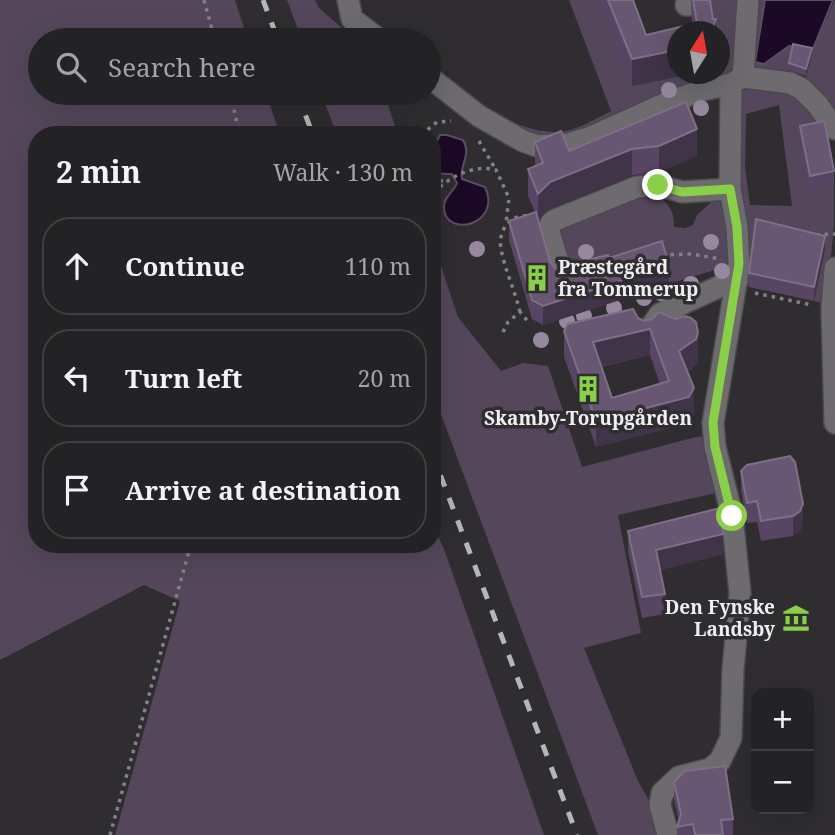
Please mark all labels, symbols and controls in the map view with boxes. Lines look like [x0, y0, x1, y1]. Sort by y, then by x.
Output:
north arrow [667, 21, 730, 84]
search box [28, 28, 441, 105]
icon: search [52, 48, 90, 86]
text: Search here [108, 49, 256, 85]
text: 2 min [56, 151, 141, 192]
text: Walk · 130 m [273, 156, 413, 188]
route end [642, 169, 673, 200]
icon: ahead [58, 247, 96, 285]
text: Continue [125, 248, 245, 284]
text: 110 m [345, 250, 411, 282]
place label: Præstegård fra Tommerup [558, 254, 698, 302]
building icon: Præstegård fra Tommerup [522, 263, 552, 293]
icon: left [58, 359, 96, 397]
text: Turn left [125, 360, 242, 396]
text: 20 m [358, 362, 411, 394]
building icon: Skamby-Torupgården [573, 374, 603, 404]
place label: Skamby-Torupgården [484, 405, 692, 431]
icon: arrive [58, 471, 96, 509]
text: Arrive at destination [125, 472, 401, 508]
route start [716, 500, 747, 531]
place label: Den Fynske Landsby [665, 594, 775, 642]
museum icon: Den Fynske Landsby [781, 603, 811, 633]
map controls [751, 688, 814, 814]
button: + [751, 688, 814, 751]
button: − [751, 751, 814, 814]

